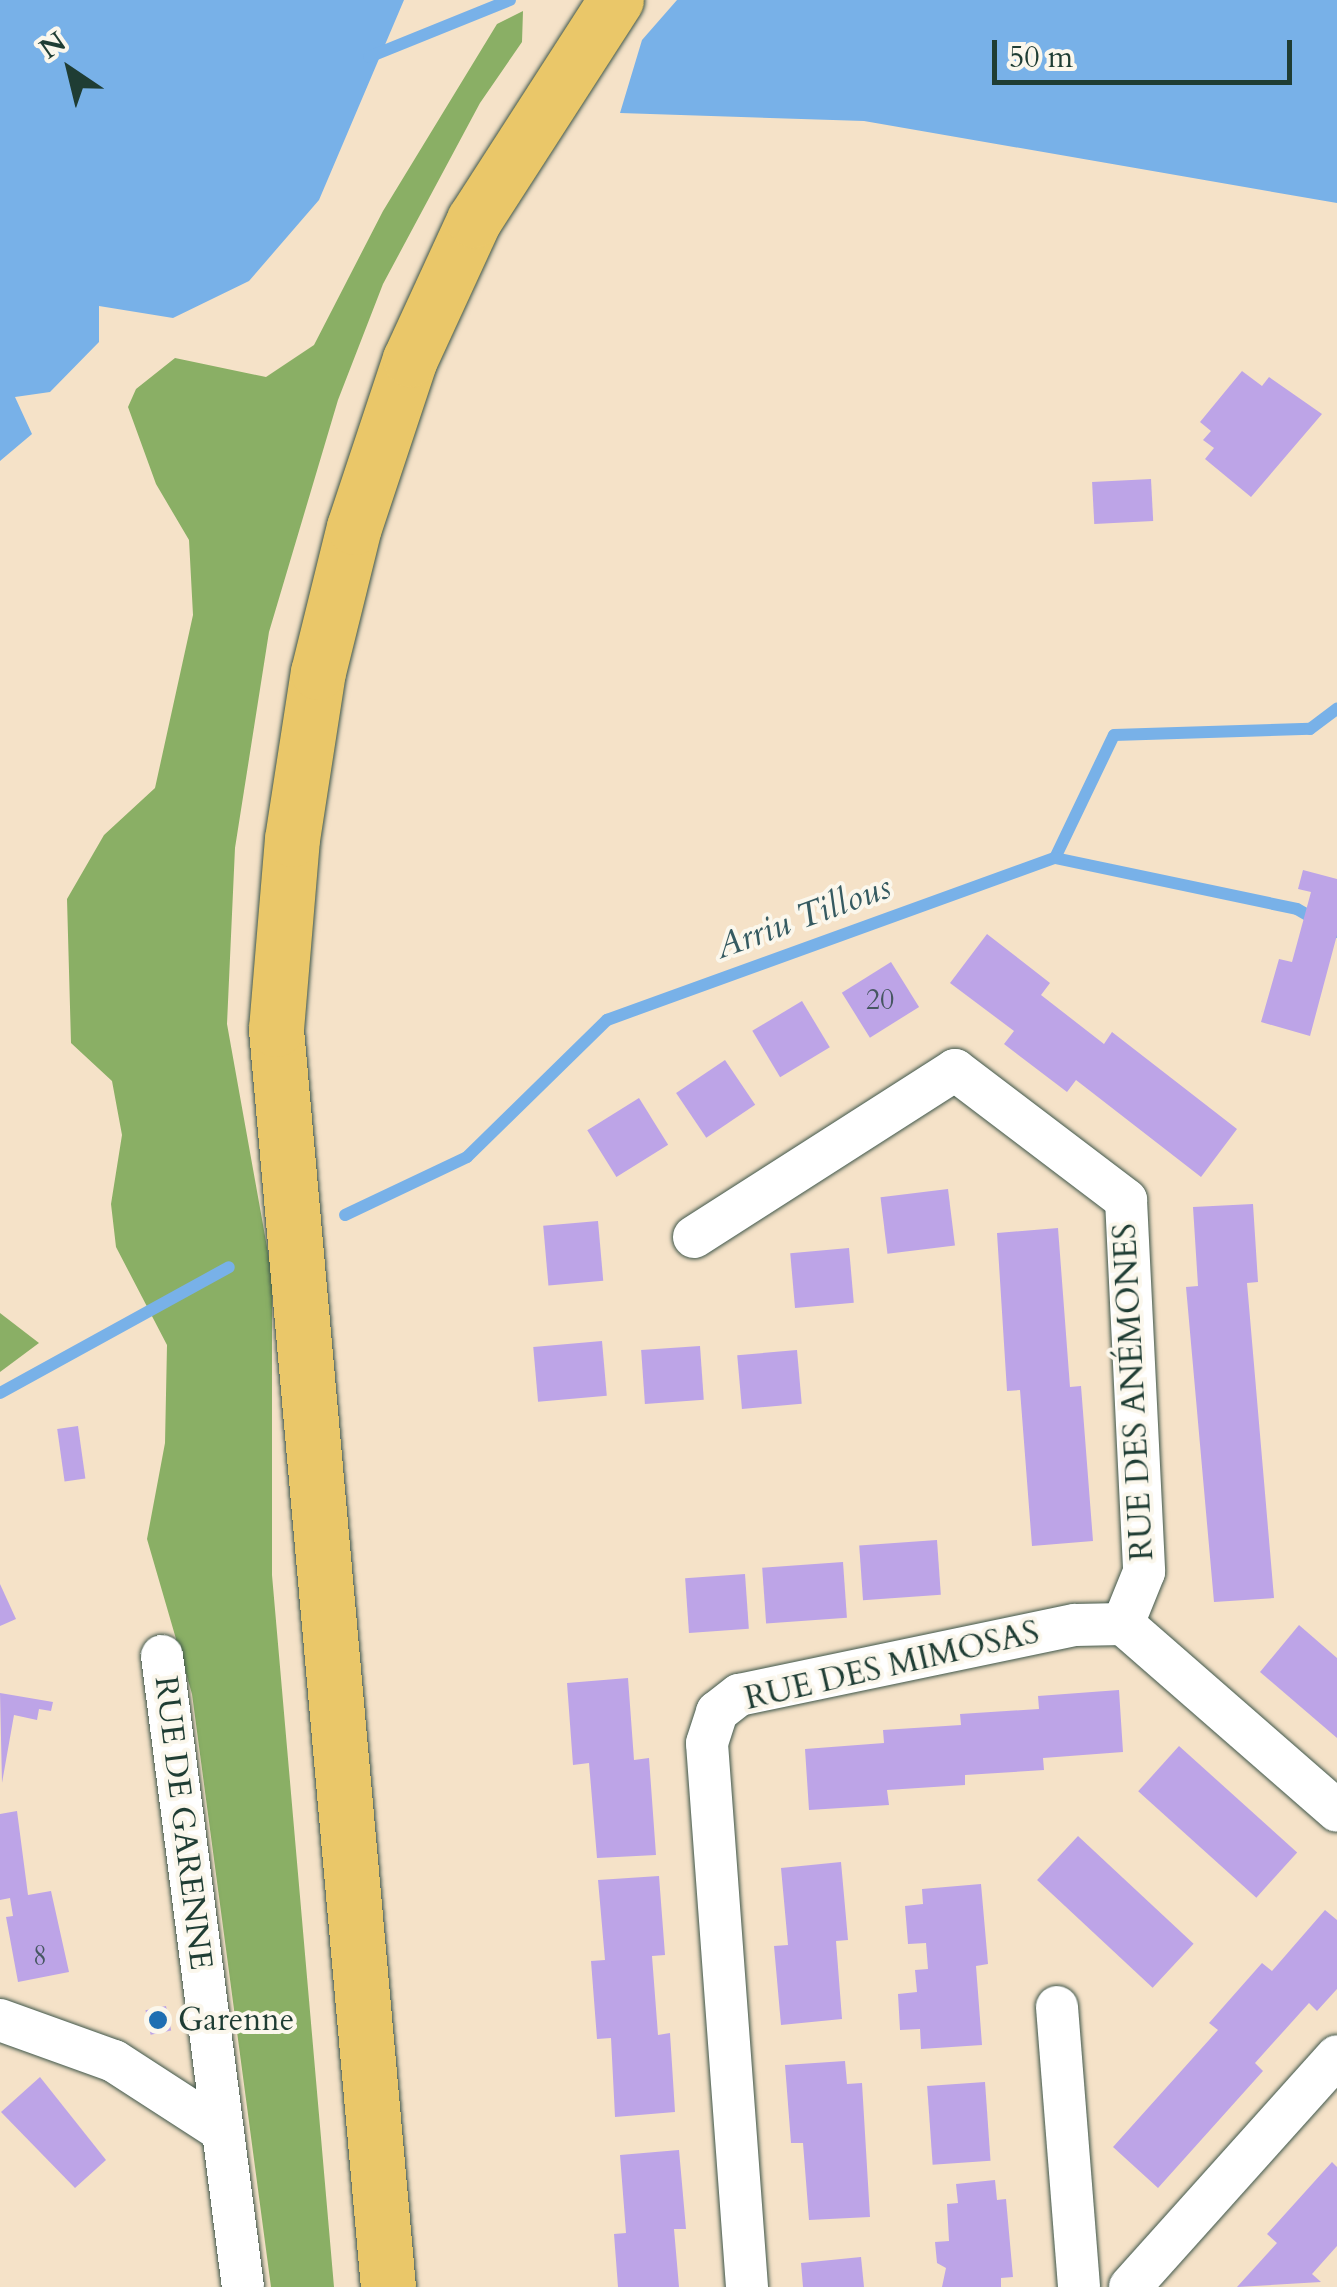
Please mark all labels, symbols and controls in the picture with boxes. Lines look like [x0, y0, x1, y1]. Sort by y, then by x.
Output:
north arrow [20, 20, 120, 120]
scale bar [997, 20, 1297, 82]
text: N [32, 23, 74, 68]
text: 50 m [1009, 37, 1073, 78]
water label: Arriu Tillous [709, 866, 897, 968]
house number: 20 [866, 983, 894, 1017]
street label: RUE DES ANÉMONES [1106, 1222, 1162, 1562]
street label: RUE DES MIMOSAS [741, 1613, 1043, 1719]
street label: RUE DE GARENNE [146, 1674, 220, 1972]
house number: 8 [33, 1939, 47, 1973]
place label: Garenne [178, 2001, 294, 2039]
marker: Garenne [147, 2009, 169, 2031]

